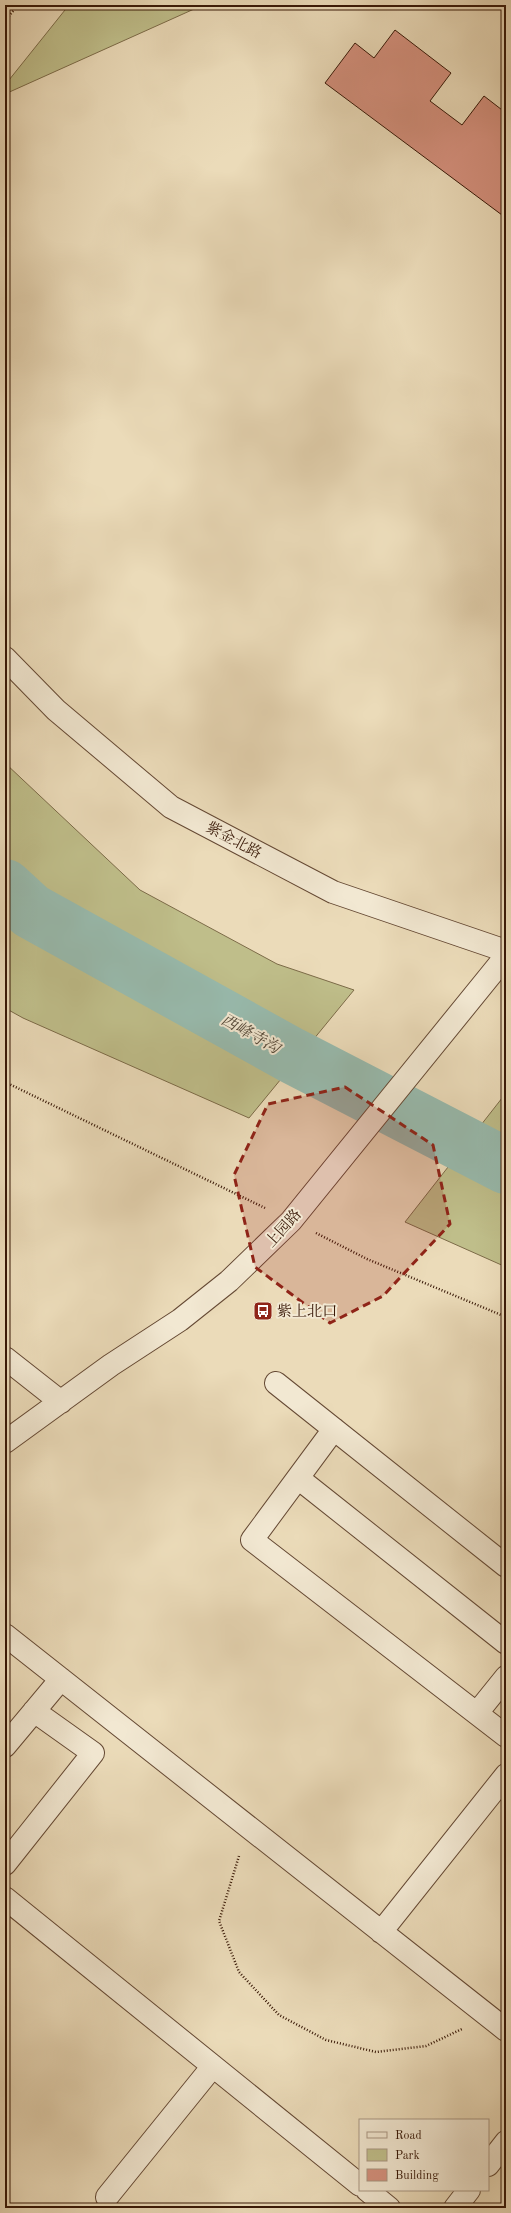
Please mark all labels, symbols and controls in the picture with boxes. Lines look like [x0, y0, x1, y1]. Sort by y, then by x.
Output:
street label: 紫金北路 [203, 819, 264, 862]
water label: 西峰寺沟 [218, 1010, 285, 1059]
street label: 上园路 [262, 1206, 305, 1251]
bus stop icon: 紫上北口 [252, 1300, 274, 1322]
place label: 紫上北口 [277, 1303, 337, 1320]
legend [359, 2119, 489, 2191]
text: Road [395, 2130, 422, 2142]
text: Park [395, 2150, 420, 2162]
text: Building [395, 2170, 439, 2182]

